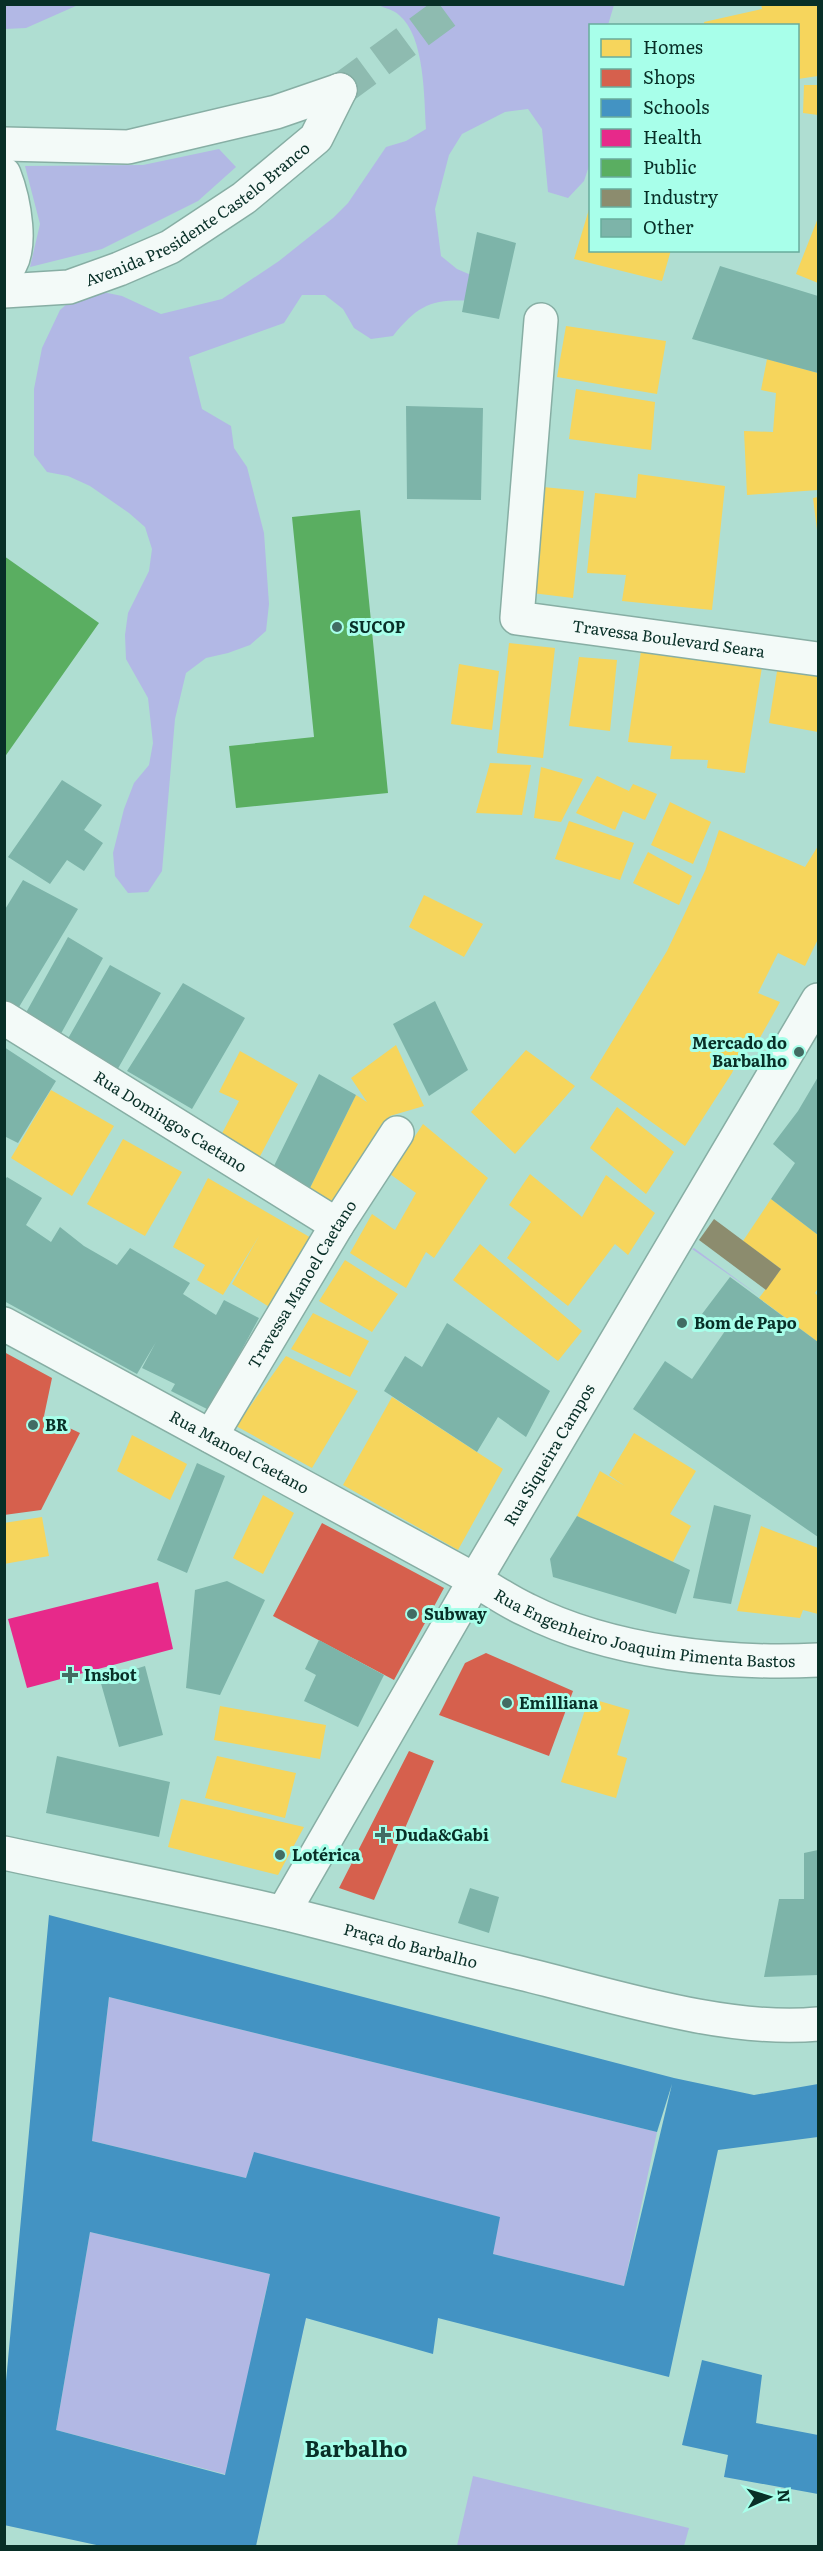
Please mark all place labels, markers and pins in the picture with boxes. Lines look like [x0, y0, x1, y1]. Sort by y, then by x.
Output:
place label: SUCOP [349, 614, 406, 638]
marker: SUCOP [330, 620, 344, 634]
place label: Mercado do Barbalho [692, 1030, 787, 1072]
marker: Mercado do Barbalho [792, 1045, 806, 1059]
place label: Bom de Papo [694, 1310, 797, 1334]
marker: Bom de Papo [675, 1316, 689, 1330]
place label: BR [45, 1412, 68, 1436]
marker: BR [26, 1418, 40, 1432]
place label: Subway [424, 1601, 487, 1625]
marker: Subway [405, 1607, 419, 1621]
place label: Insbot [84, 1662, 137, 1686]
marker: Insbot [61, 1666, 79, 1684]
place label: Emilliana [519, 1690, 599, 1714]
marker: Emilliana [500, 1696, 514, 1710]
place label: Duda&Gabi [395, 1822, 489, 1846]
marker: Duda&Gabi [376, 1828, 390, 1842]
place label: Lotérica [292, 1842, 361, 1866]
marker: Lotérica [273, 1848, 287, 1862]

